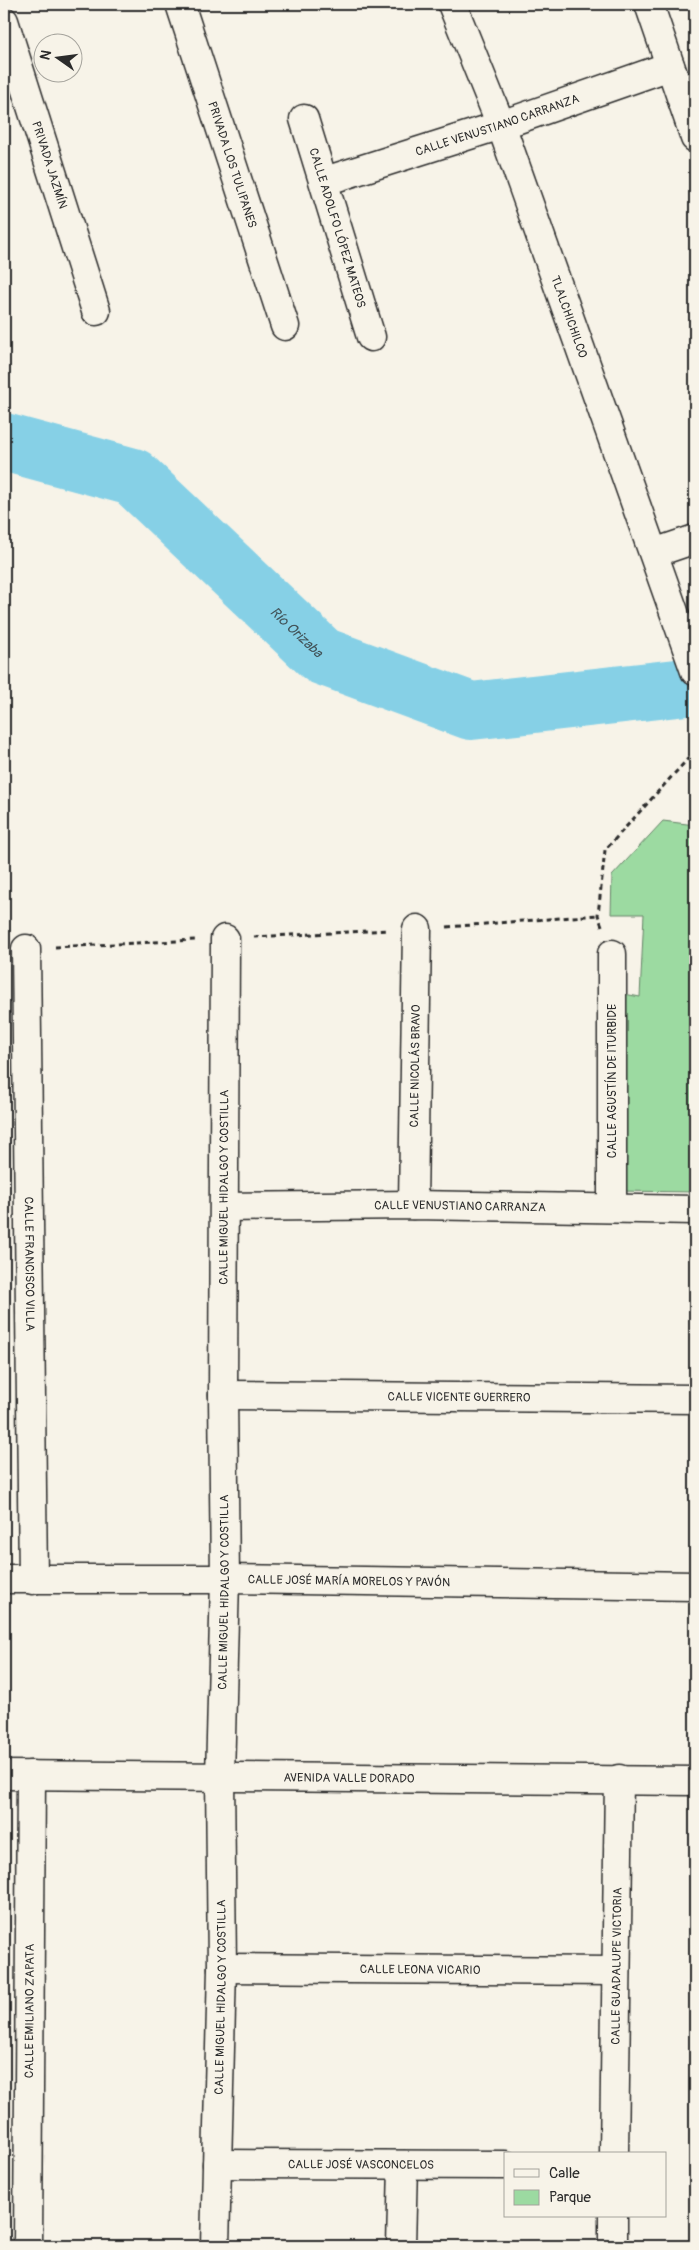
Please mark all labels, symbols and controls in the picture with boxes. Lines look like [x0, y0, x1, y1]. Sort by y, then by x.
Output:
north arrow [32, 32, 82, 82]
text: N [36, 48, 55, 62]
street label: CALLE VENUSTIANO CARRANZA [413, 91, 581, 159]
street label: PRIVADA LOS TULIPANES [205, 99, 260, 230]
street label: PRIVADA JAZMÍN [29, 119, 71, 211]
street label: CALLE ADOLFO LÓPEZ MATEOS [306, 146, 369, 310]
street label: TLALCHICHILCO [548, 274, 591, 360]
water label: Río Orizaba [267, 603, 328, 662]
street label: CALLE NICOLÁS BRAVO [407, 1004, 423, 1128]
street label: CALLE AGUSTÍN DE ITURBIDE [604, 1004, 620, 1158]
street label: CALLE MIGUEL HIDALGO Y COSTILLA [216, 1089, 232, 1285]
street label: CALLE FRANCISCO VILLA [21, 1197, 38, 1332]
street label: CALLE VENUSTIANO CARRANZA [374, 1197, 546, 1215]
street label: CALLE VICENTE GUERRERO [388, 1389, 531, 1405]
street label: CALLE MIGUEL HIDALGO Y COSTILLA [215, 1494, 233, 1690]
street label: CALLE JOSÉ MARÍA MORELOS Y PAVÓN [248, 1572, 450, 1590]
street label: AVENIDA VALLE DORADO [283, 1770, 415, 1786]
street label: CALLE GUADALUPE VICTORIA [608, 1887, 625, 2045]
street label: CALLE MIGUEL HIDALGO Y COSTILLA [211, 1899, 230, 2095]
street label: CALLE EMILIANO ZAPATA [22, 1944, 37, 2078]
street label: CALLE LEONA VICARIO [360, 1962, 481, 1977]
legend [504, 2152, 666, 2218]
street label: CALLE JOSÉ VASCONCELOS [288, 2156, 434, 2172]
text: Calle [549, 2164, 580, 2183]
text: Parque [549, 2188, 592, 2207]

